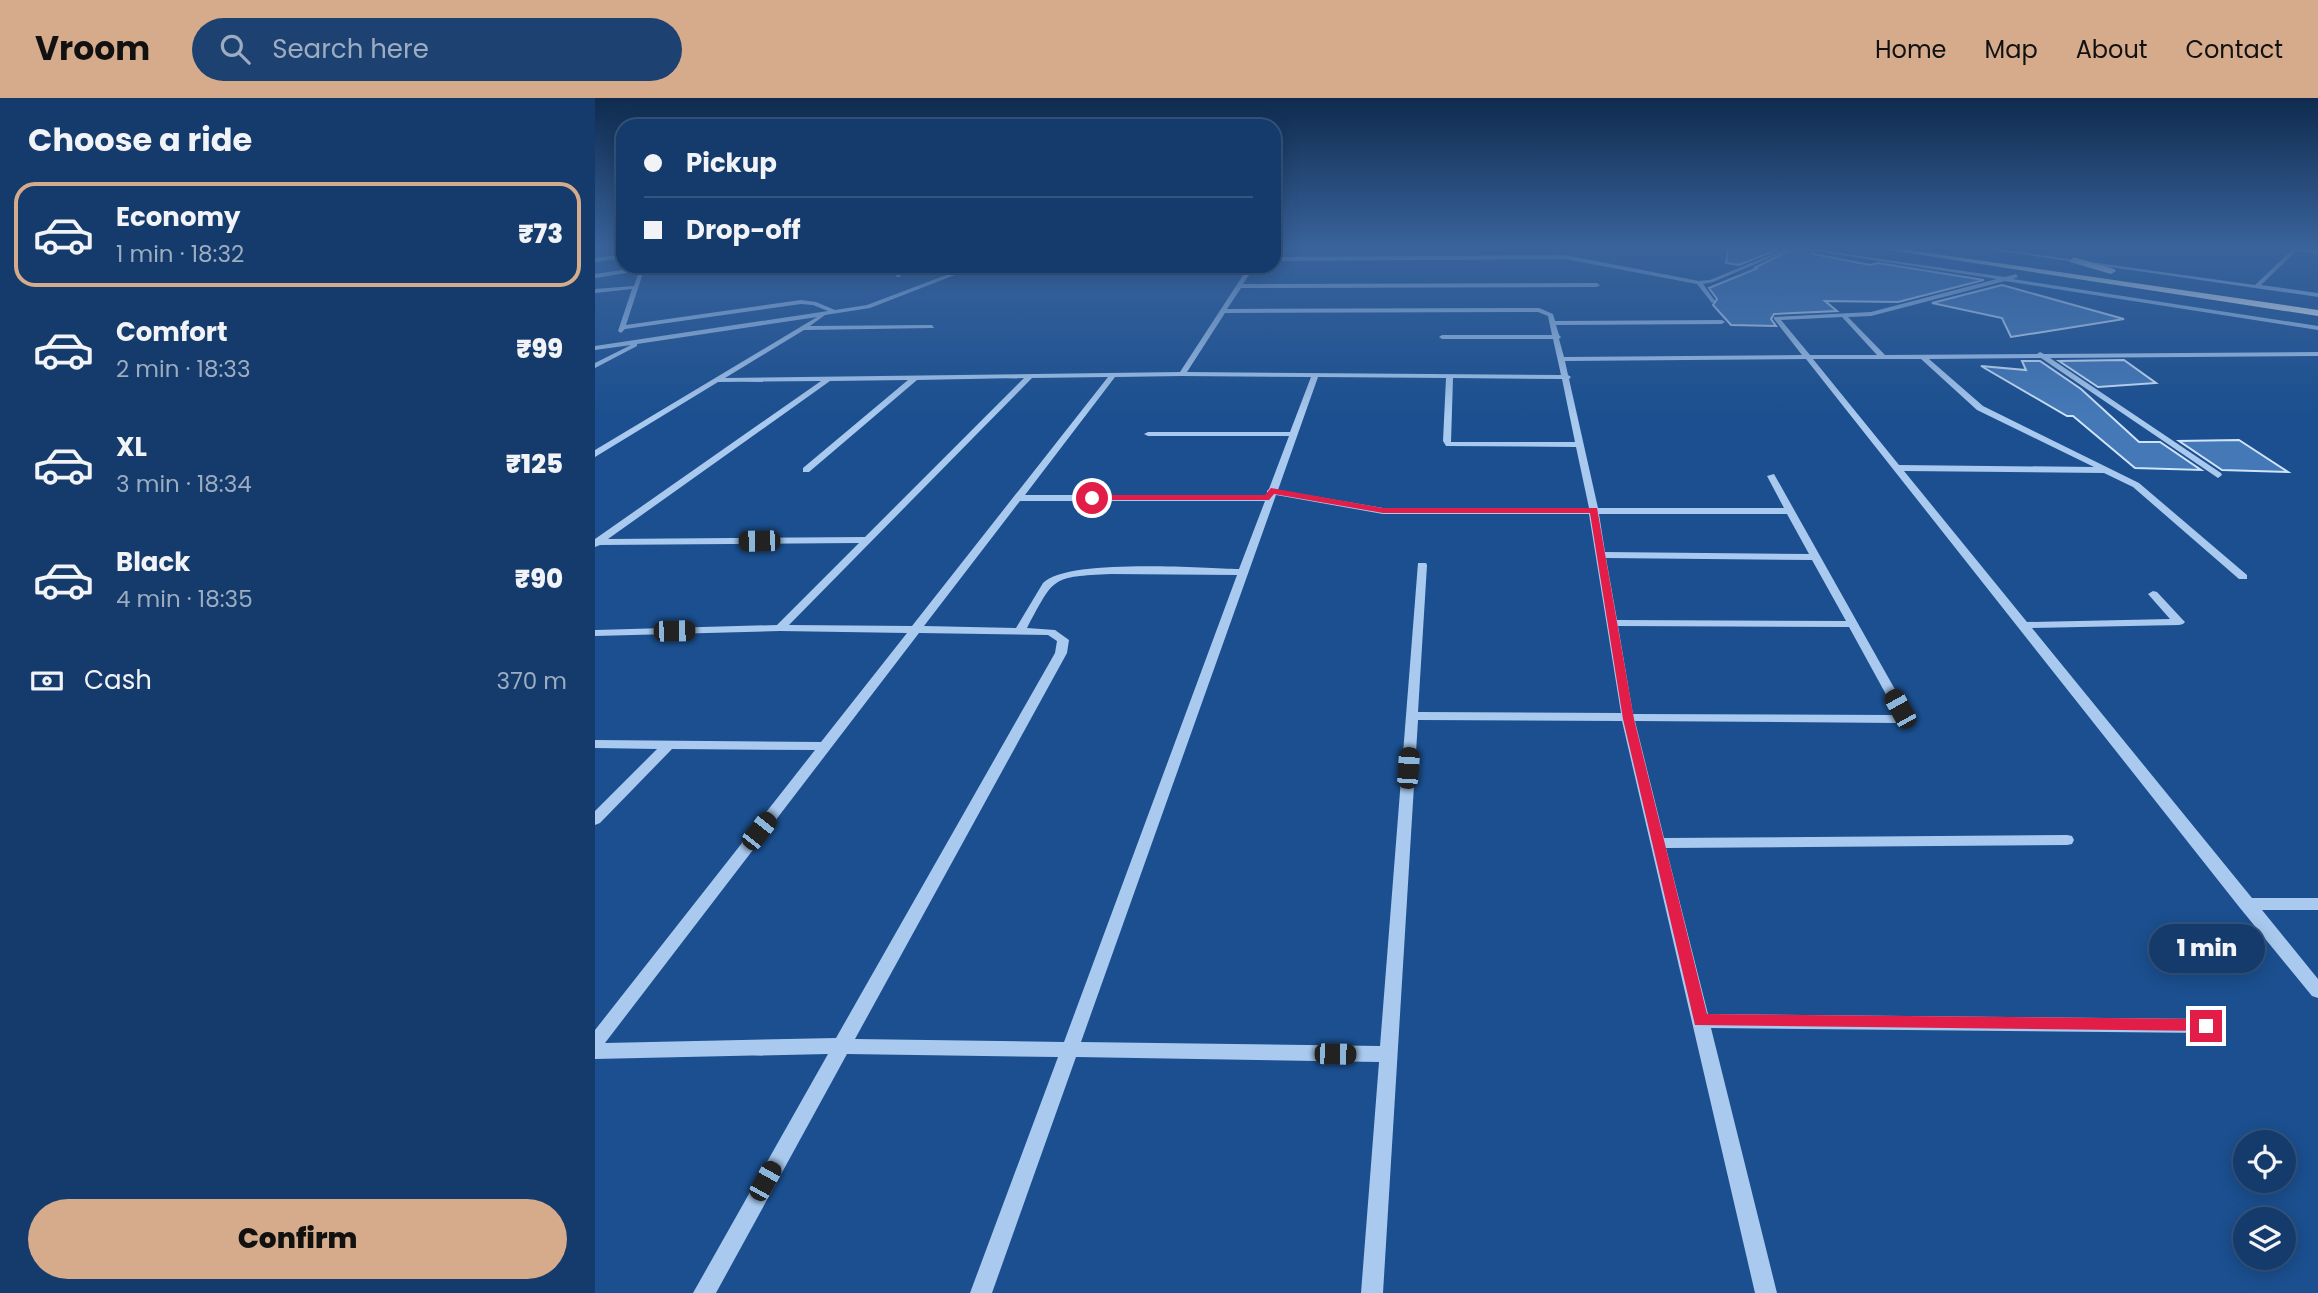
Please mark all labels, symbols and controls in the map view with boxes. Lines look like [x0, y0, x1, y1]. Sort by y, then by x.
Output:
search box [192, 18, 682, 81]
text: Vroom [35, 25, 150, 72]
icon: search [216, 30, 254, 68]
text: Search here [272, 31, 429, 67]
text: Home [1875, 33, 1947, 66]
text: Map [1985, 33, 2038, 66]
text: About [2076, 33, 2147, 66]
text: Contact [2185, 33, 2283, 66]
text: Choose a ride [28, 117, 252, 162]
text: Pickup [686, 145, 777, 181]
text: Economy [116, 199, 240, 235]
icon: car [32, 203, 95, 266]
text: Drop-off [686, 212, 801, 248]
text: ₹73 [518, 216, 563, 252]
text: 1 min · 18:32 [116, 238, 244, 270]
text: Comfort [116, 314, 228, 350]
icon: car [32, 318, 95, 381]
text: ₹99 [516, 331, 563, 367]
text: 2 min · 18:33 [116, 353, 250, 385]
text: XL [116, 429, 147, 465]
icon: car [32, 433, 95, 496]
text: ₹125 [506, 446, 563, 482]
text: 3 min · 18:34 [116, 468, 252, 500]
route start [1076, 482, 1108, 514]
car [738, 530, 781, 552]
text: Black [116, 544, 190, 580]
icon: car [32, 548, 95, 611]
text: ₹90 [515, 561, 563, 597]
text: 4 min · 18:35 [116, 583, 253, 615]
car [653, 620, 696, 642]
icon: cash [28, 662, 66, 700]
text: Cash [84, 662, 152, 698]
text: 370 m [497, 665, 567, 697]
car [1881, 686, 1920, 732]
car [1397, 746, 1420, 790]
car [738, 808, 781, 854]
callout: 1 min [2148, 925, 2264, 974]
text: 1 min [2177, 932, 2237, 964]
route end [2190, 1010, 2222, 1042]
car [1314, 1043, 1357, 1065]
map controls [2233, 1130, 2296, 1270]
button: locate [2233, 1130, 2296, 1193]
car [746, 1158, 785, 1204]
button: Confirm [28, 1199, 567, 1279]
button: layers [2233, 1207, 2296, 1270]

